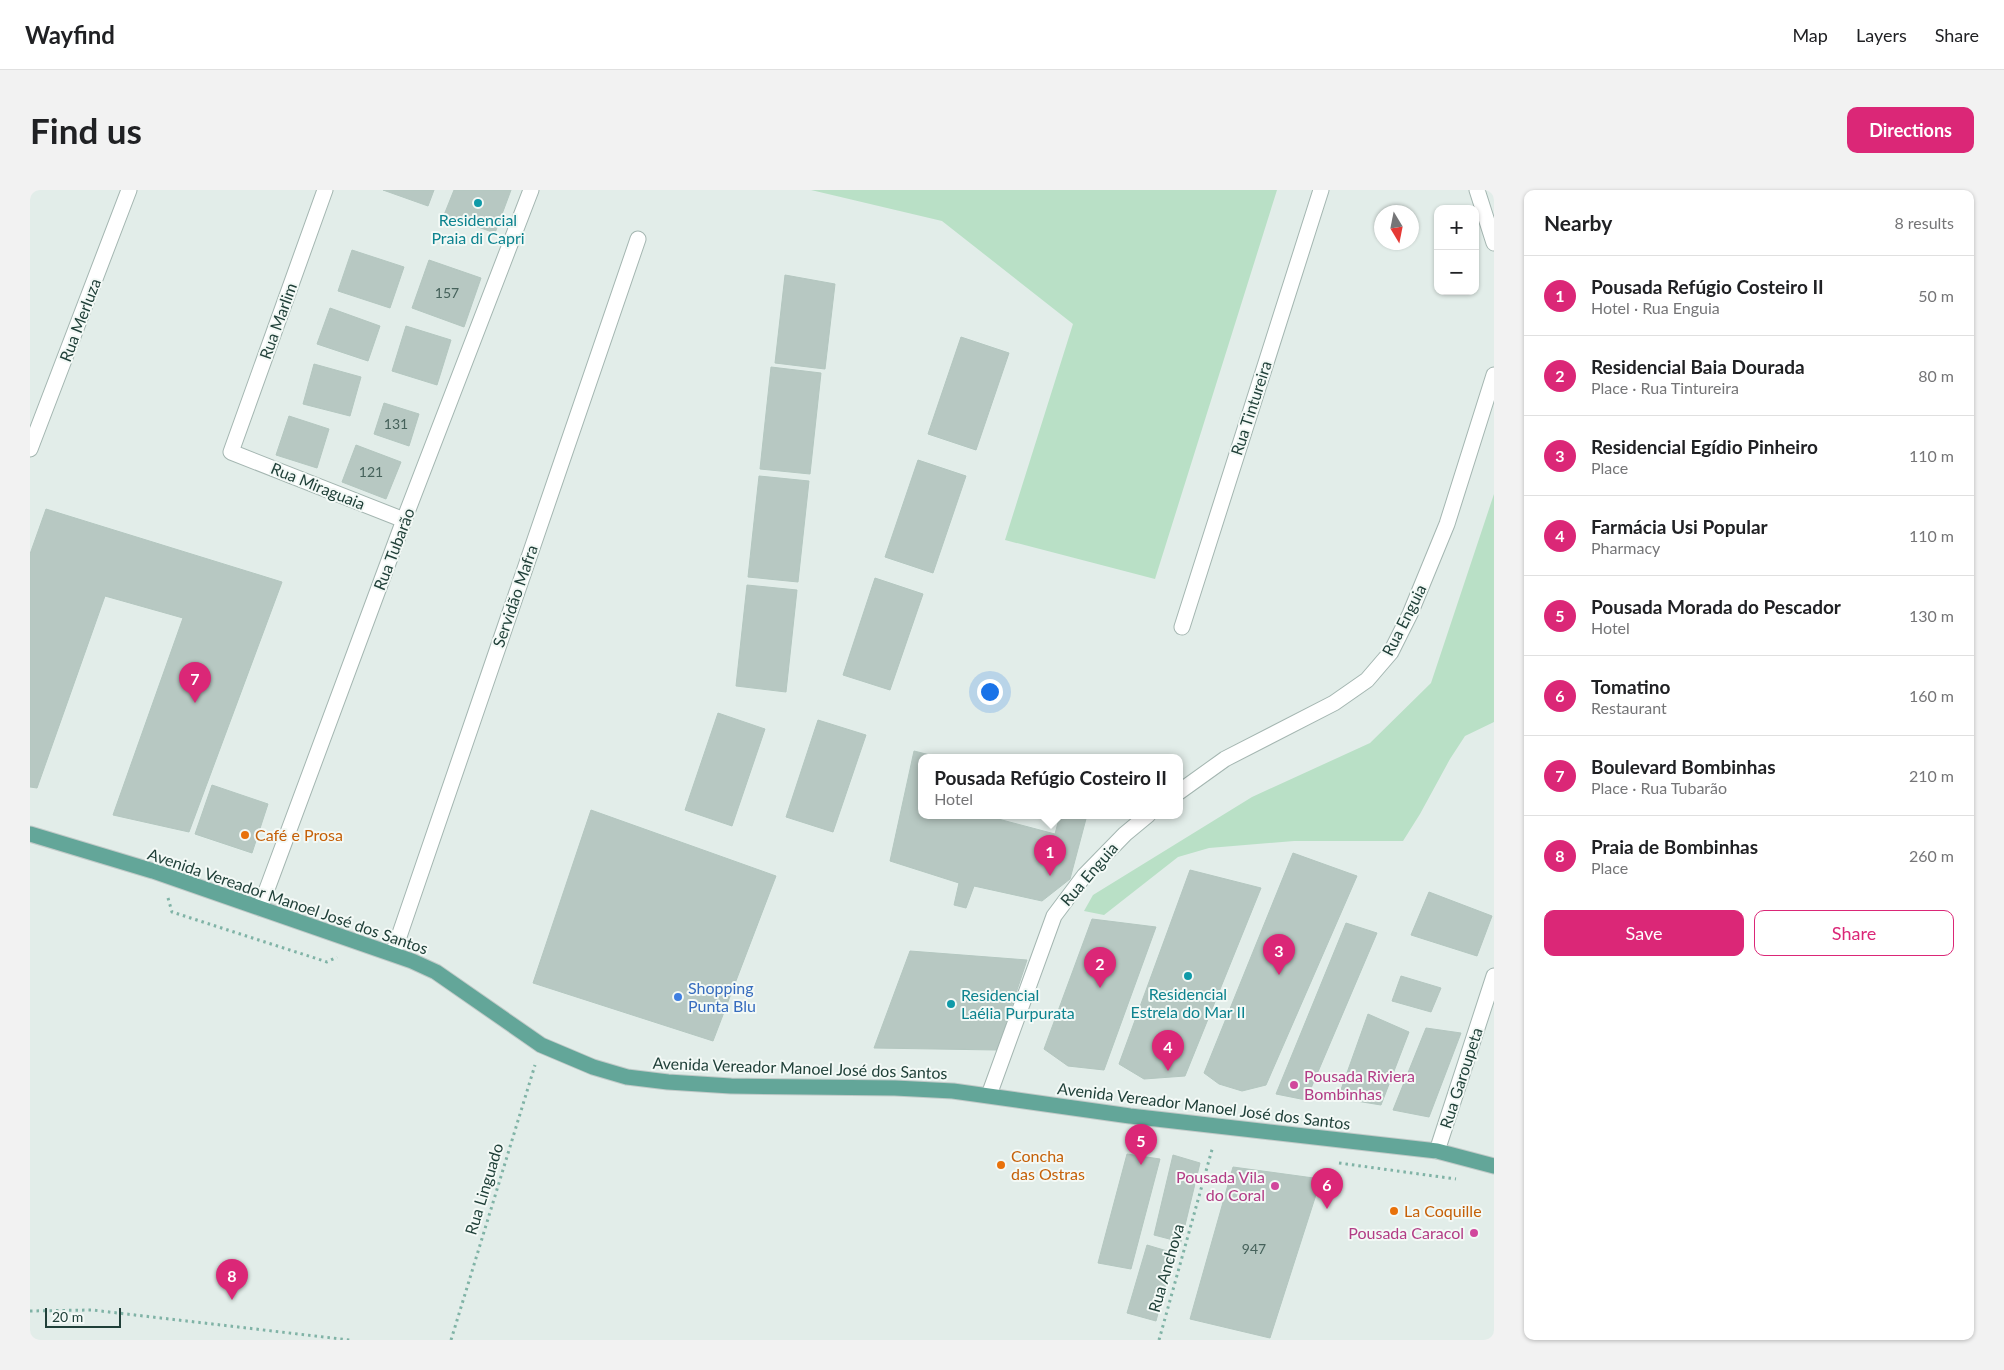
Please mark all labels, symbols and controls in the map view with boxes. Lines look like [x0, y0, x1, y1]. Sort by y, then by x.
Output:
text: Wayfind [25, 20, 115, 49]
text: Map [1792, 24, 1828, 46]
text: Layers [1856, 24, 1907, 46]
text: Share [1935, 24, 1979, 46]
button: Directions [1847, 107, 1974, 153]
text: Find us [30, 109, 142, 151]
marker: Residencial Praia di Capri [472, 197, 484, 209]
north arrow [1374, 205, 1419, 250]
map controls [1434, 205, 1479, 295]
button: + [1434, 205, 1479, 250]
place label: Residencial Praia di Capri [431, 210, 525, 247]
text: Nearby [1544, 210, 1612, 235]
text: 8 results [1894, 213, 1954, 232]
button: − [1434, 250, 1479, 295]
text: Pousada Refúgio Costeiro II [1591, 275, 1824, 298]
street label: Rua Merluza [55, 276, 104, 364]
street label: Rua Marlim [255, 280, 300, 362]
house number: 157 [435, 284, 459, 301]
text: 1 [1555, 286, 1565, 305]
text: 50 m [1918, 286, 1954, 305]
text: Hotel · Rua Enguia [1591, 298, 1720, 317]
text: Residencial Baia Dourada [1591, 355, 1805, 378]
street label: Rua Tintureira [1226, 358, 1275, 458]
text: 2 [1555, 366, 1565, 385]
text: 80 m [1918, 366, 1954, 385]
text: Place · Rua Tintureira [1591, 378, 1739, 397]
house number: 131 [384, 415, 408, 432]
text: Residencial Egídio Pinheiro [1591, 435, 1818, 458]
text: 3 [1555, 446, 1565, 465]
text: 110 m [1909, 446, 1954, 465]
street label: Rua Miraguaia [268, 458, 368, 513]
text: Place [1591, 458, 1628, 477]
house number: 121 [359, 463, 383, 480]
street label: Rua Tubarão [369, 505, 418, 593]
text: Farmácia Usi Popular [1591, 515, 1768, 538]
text: 4 [1555, 526, 1565, 545]
text: 110 m [1909, 526, 1954, 545]
text: Pharmacy [1591, 538, 1660, 557]
street label: Servidão Mafra [488, 542, 541, 649]
street label: Rua Enguia [1377, 581, 1430, 659]
text: Pousada Morada do Pescador [1591, 595, 1841, 618]
text: 5 [1555, 606, 1565, 625]
text: 130 m [1909, 606, 1954, 625]
text: Hotel [1591, 618, 1630, 637]
pin: 7 [179, 662, 211, 703]
text: Tomatino [1591, 675, 1670, 698]
your location [977, 679, 1003, 705]
text: 6 [1555, 686, 1565, 705]
text: 160 m [1909, 686, 1954, 705]
text: Restaurant [1591, 698, 1667, 717]
popup [918, 754, 1183, 819]
text: Boulevard Bombinhas [1591, 755, 1776, 778]
text: Pousada Refúgio Costeiro II [934, 766, 1167, 789]
text: 7 [1555, 766, 1565, 785]
text: 210 m [1909, 766, 1954, 785]
text: Place · Rua Tubarão [1591, 778, 1727, 797]
text: Hotel [934, 789, 973, 808]
place label: Café e Prosa [255, 825, 343, 844]
marker: Café e Prosa [239, 829, 251, 841]
pin: 1 [1034, 835, 1066, 876]
text: Praia de Bombinhas [1591, 835, 1758, 858]
street label: Rua Enguia [1056, 838, 1121, 909]
street label: Avenida Vereador Manoel José dos Santos [146, 844, 431, 958]
text: 8 [1555, 846, 1565, 865]
text: 260 m [1909, 846, 1954, 865]
text: Place [1591, 858, 1628, 877]
button: Save [1544, 910, 1744, 956]
button: Share [1754, 910, 1954, 956]
pin: 3 [1263, 934, 1295, 975]
pin: 2 [1084, 947, 1116, 988]
marker: Residencial Estrela do Mar II [1182, 970, 1194, 982]
place label: Shopping Punta Blu [688, 978, 756, 1015]
place label: Residencial Estrela do Mar II [1131, 984, 1245, 1021]
place label: Residencial Laélia Purpurata [961, 985, 1075, 1022]
marker: Shopping Punta Blu [672, 991, 684, 1003]
marker: Residencial Laélia Purpurata [945, 998, 957, 1010]
street label: Rua Garoupeta [1435, 1025, 1486, 1131]
pin: 4 [1152, 1030, 1184, 1071]
street label: Avenida Vereador Manoel José dos Santos [652, 1053, 948, 1082]
place label: Pousada Riviera Bombinhas [1304, 1066, 1415, 1103]
street label: Avenida Vereador Manoel José dos Santos [1057, 1078, 1352, 1133]
marker: Pousada Riviera Bombinhas [1288, 1079, 1300, 1091]
pin: 5 [1125, 1124, 1157, 1165]
street label: Rua Linguado [461, 1141, 506, 1237]
place label: Concha das Ostras [1011, 1146, 1085, 1183]
marker: Concha das Ostras [995, 1159, 1007, 1171]
place label: Pousada Vila do Coral [1176, 1167, 1265, 1204]
pin: 6 [1311, 1168, 1343, 1209]
marker: Pousada Vila do Coral [1269, 1180, 1281, 1192]
place label: La Coquille [1404, 1201, 1482, 1220]
marker: La Coquille [1388, 1205, 1400, 1217]
street label: Rua Anchova [1144, 1221, 1187, 1314]
place label: Pousada Caracol [1348, 1223, 1464, 1242]
marker: Pousada Caracol [1468, 1227, 1480, 1239]
house number: 947 [1242, 1240, 1266, 1257]
pin: 8 [216, 1259, 248, 1300]
scale bar [45, 1305, 121, 1328]
text: 20 m [52, 1308, 83, 1325]

